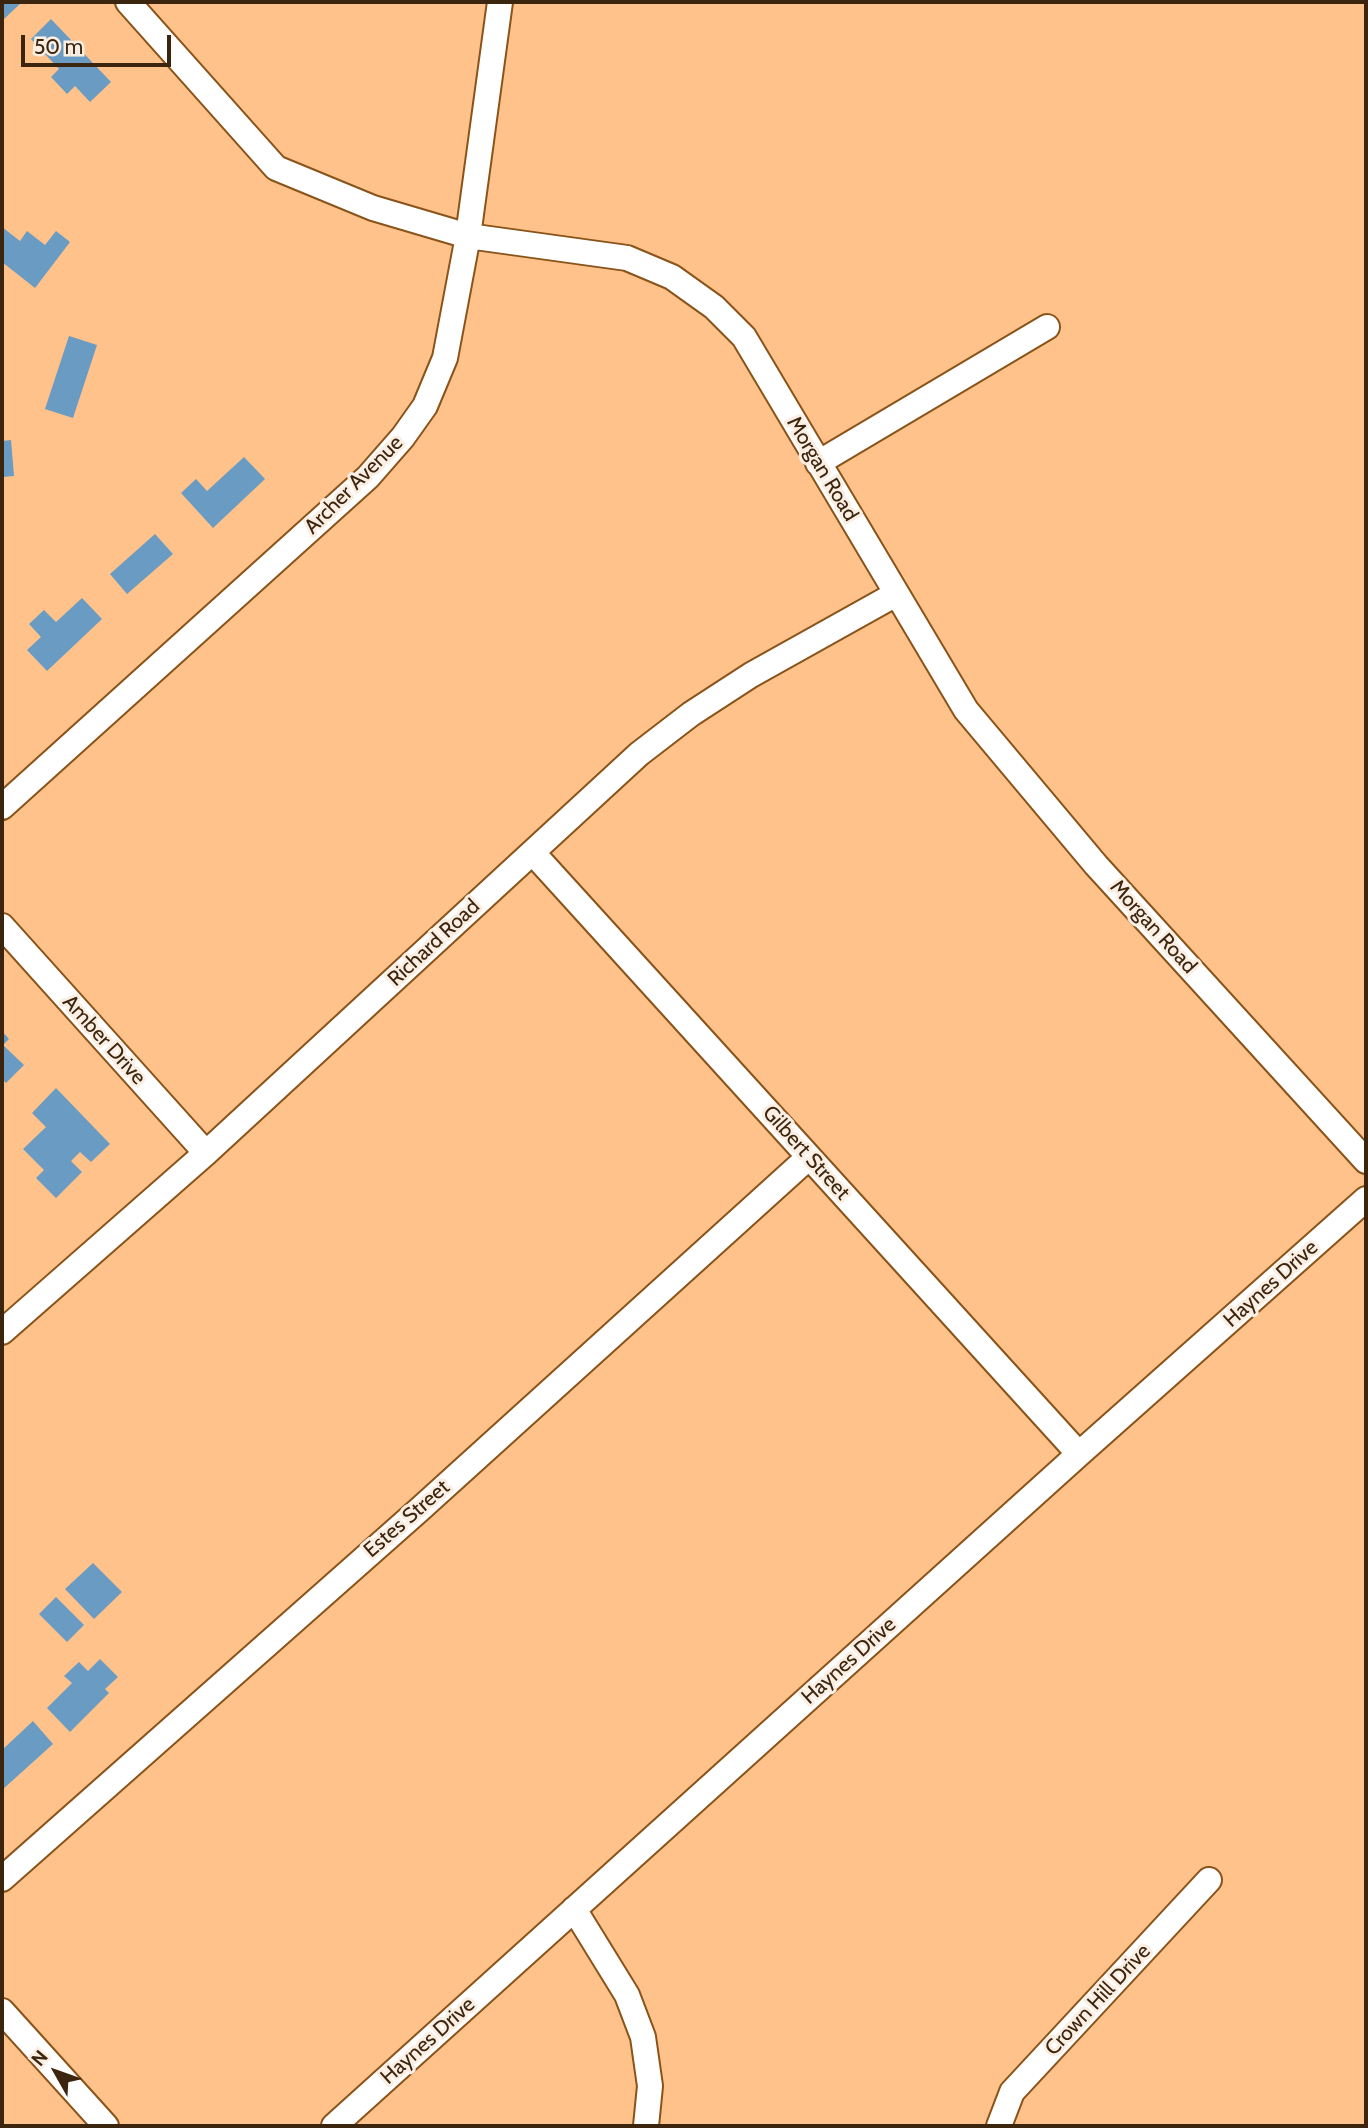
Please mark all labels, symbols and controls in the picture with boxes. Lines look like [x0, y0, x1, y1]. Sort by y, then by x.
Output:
scale bar [24, 21, 175, 65]
text: 50 m [34, 34, 83, 59]
street label: Morgan Road [781, 412, 863, 526]
street label: Archer Avenue [300, 431, 408, 539]
street label: Morgan Road [1104, 875, 1202, 979]
street label: Richard Road [383, 894, 485, 992]
street label: Amber Drive [57, 990, 151, 1090]
street label: Gilbert Street [757, 1101, 855, 1205]
street label: Haynes Drive [1219, 1235, 1323, 1333]
street label: Estes Street [359, 1475, 455, 1563]
street label: Haynes Drive [797, 1612, 901, 1710]
street label: Crown Hill Drive [1040, 1939, 1156, 2061]
street label: Haynes Drive [376, 1992, 480, 2090]
north arrow [21, 2037, 91, 2107]
text: N [26, 2046, 53, 2071]

